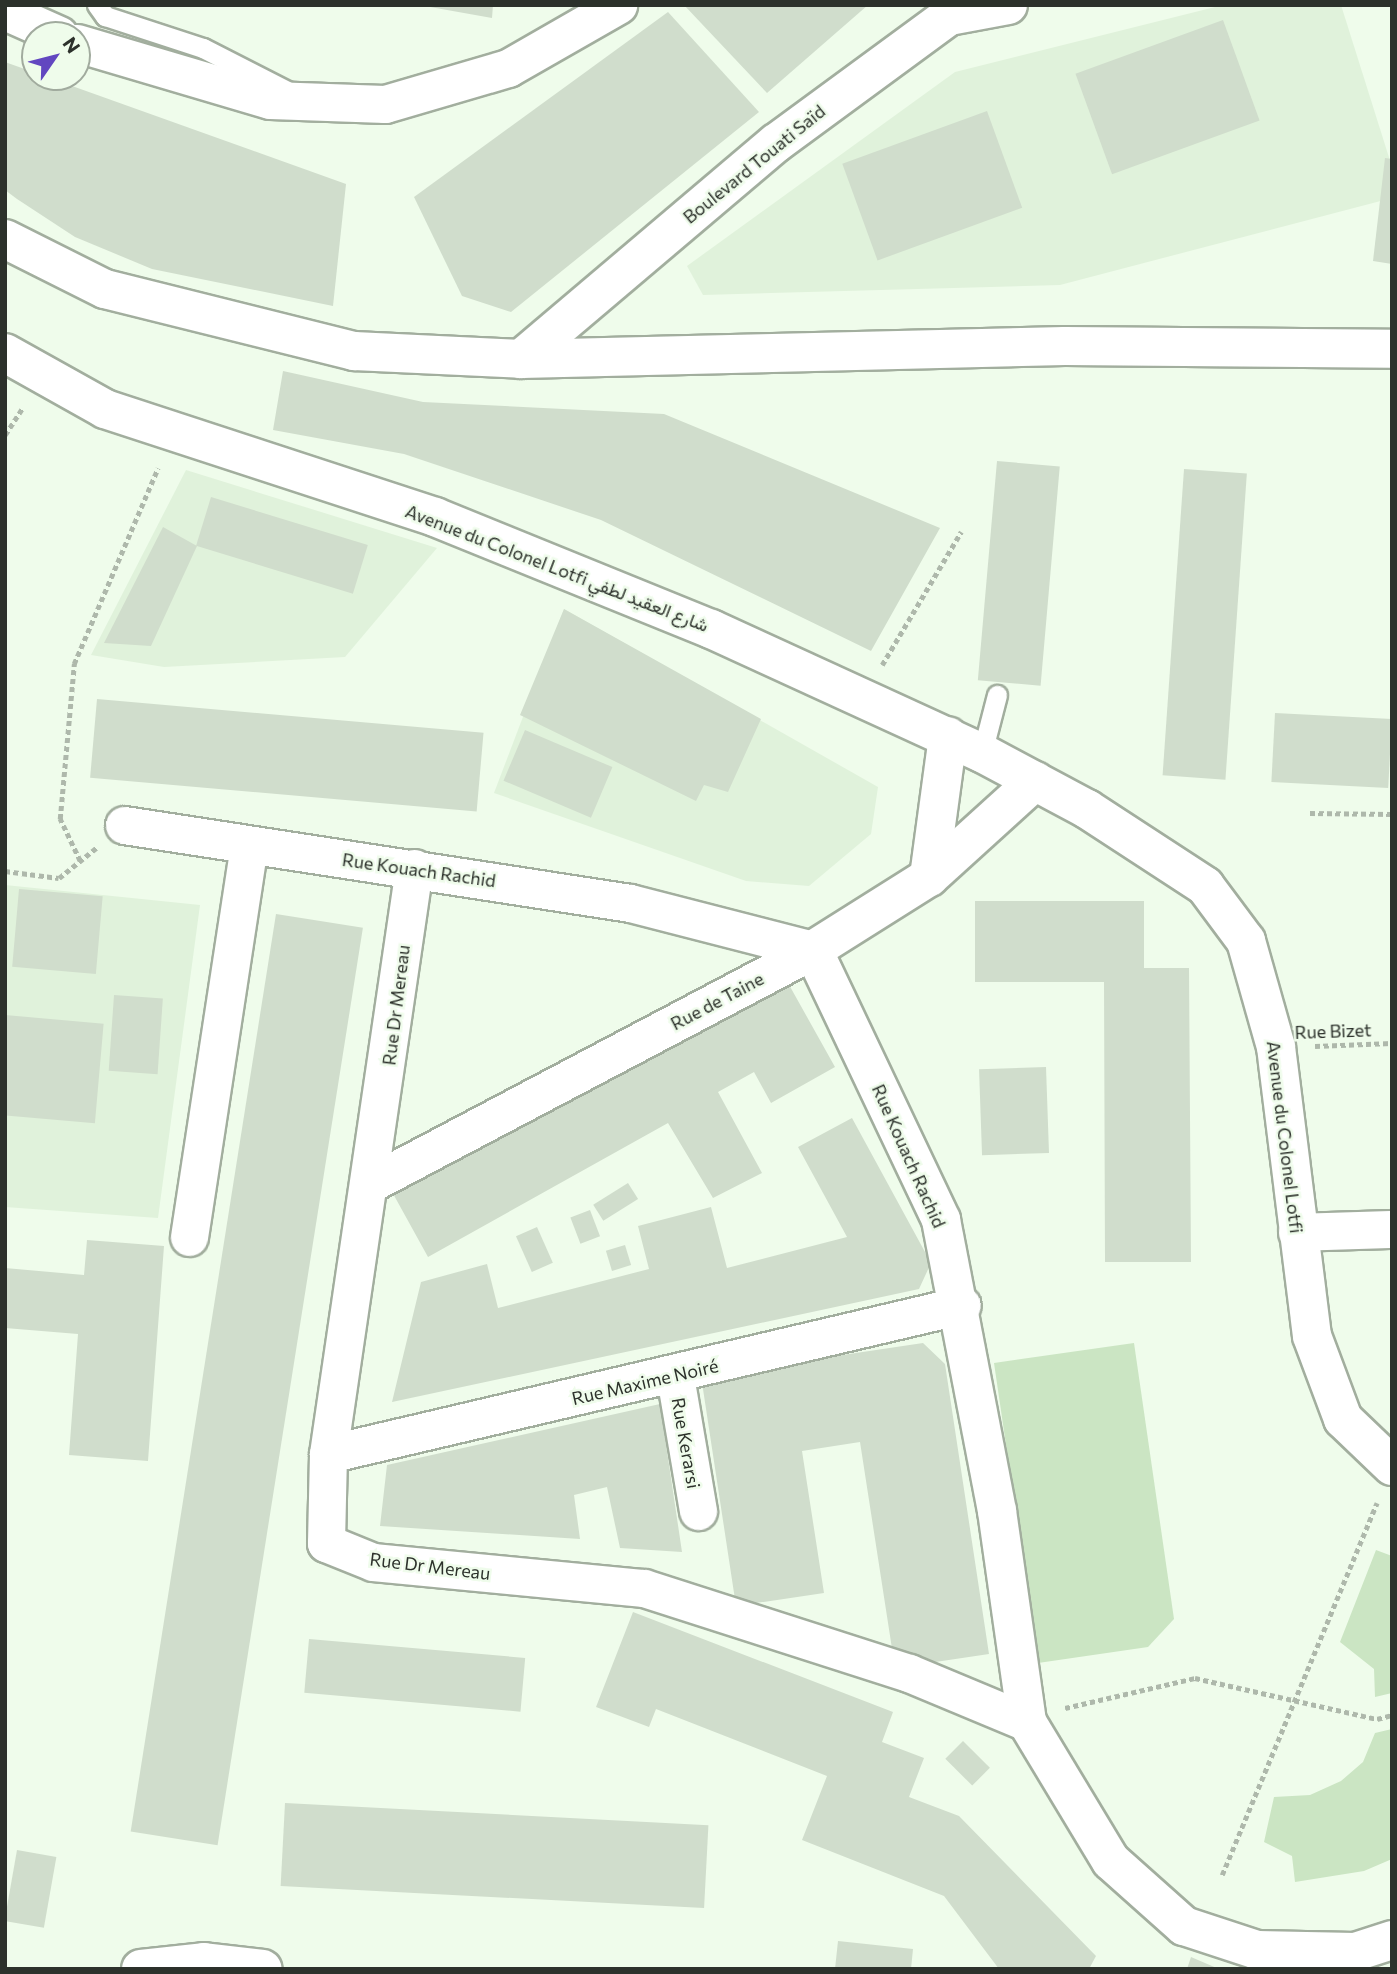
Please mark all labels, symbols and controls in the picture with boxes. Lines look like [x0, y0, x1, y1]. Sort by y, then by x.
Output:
north arrow [21, 21, 91, 91]
text: N [58, 32, 85, 57]
street label: Boulevard Touati Saïd [679, 100, 829, 228]
street label: Avenue du Colonel Lotfi شارع العقيد لطفي [402, 500, 712, 636]
street label: Rue Kouach Rachid [341, 849, 497, 891]
street label: Rue Dr Mereau [378, 943, 414, 1067]
street label: Rue de Taine [667, 967, 767, 1035]
street label: Rue Bizet [1294, 1019, 1372, 1043]
street label: Avenue du Colonel Lotfi [1262, 1040, 1308, 1234]
street label: Rue Kouach Rachid [868, 1081, 950, 1231]
street label: Rue Maxime Noiré [570, 1355, 720, 1409]
street label: Rue Kerarsi [667, 1396, 705, 1490]
street label: Rue Dr Mereau [368, 1548, 492, 1584]

